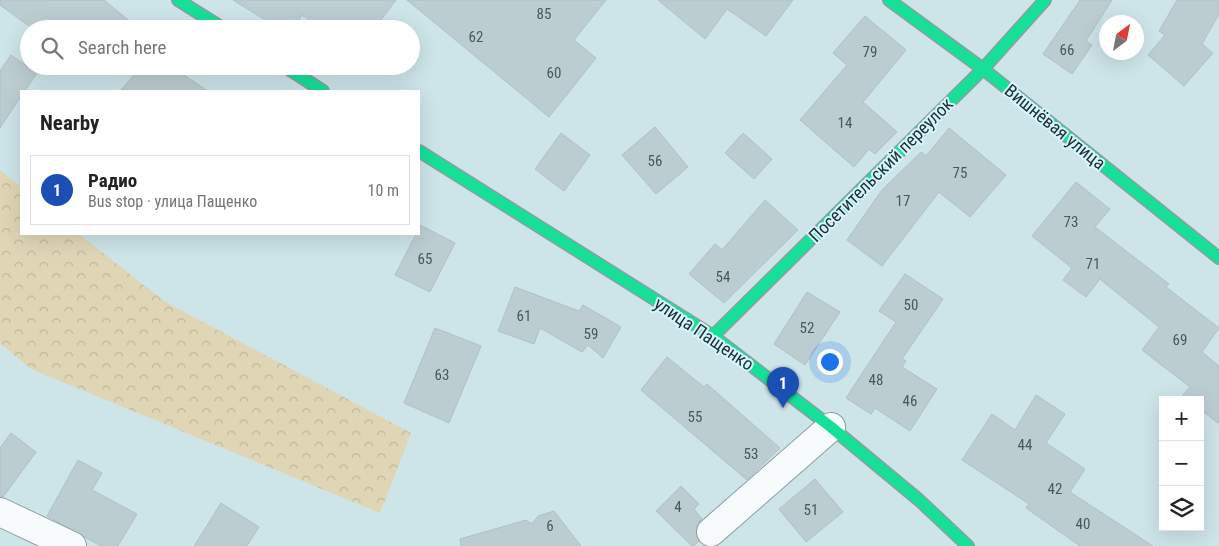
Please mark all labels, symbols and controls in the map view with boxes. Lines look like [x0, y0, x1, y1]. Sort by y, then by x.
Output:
house number: 85 [537, 5, 551, 23]
north arrow [1099, 15, 1144, 60]
search box [20, 20, 420, 75]
house number: 62 [469, 28, 483, 46]
icon: search [38, 34, 66, 62]
text: Search here [78, 36, 166, 59]
house number: 66 [1060, 41, 1074, 59]
house number: 79 [863, 43, 877, 61]
house number: 60 [547, 64, 561, 82]
street label: Вишнёвая улица [1001, 80, 1110, 174]
street label: Посетительский переулок [804, 93, 957, 246]
text: Nearby [40, 111, 99, 135]
house number: 14 [838, 114, 852, 132]
house number: 56 [648, 152, 662, 170]
house number: 75 [953, 164, 967, 182]
text: Радио [88, 169, 137, 192]
text: 1 [53, 181, 61, 200]
text: 10 m [367, 181, 399, 200]
text: Bus stop · улица Пащенко [88, 192, 257, 211]
house number: 17 [896, 192, 910, 210]
house number: 73 [1064, 213, 1078, 231]
house number: 65 [418, 250, 432, 268]
house number: 71 [1086, 255, 1100, 273]
house number: 54 [716, 268, 730, 286]
street label: улица Пащенко [650, 293, 758, 375]
house number: 50 [904, 296, 918, 314]
house number: 61 [517, 307, 531, 325]
house number: 52 [800, 319, 814, 337]
house number: 59 [584, 325, 598, 343]
house number: 69 [1173, 331, 1187, 349]
your location [817, 349, 843, 375]
house number: 63 [435, 366, 449, 384]
pin: 1 [767, 367, 799, 408]
house number: 48 [869, 371, 883, 389]
house number: 46 [903, 392, 917, 410]
map controls [1159, 396, 1204, 531]
button: + [1159, 396, 1204, 441]
house number: 55 [688, 408, 702, 426]
house number: 44 [1018, 436, 1032, 454]
button: − [1159, 441, 1204, 486]
house number: 53 [744, 445, 758, 463]
house number: 42 [1048, 480, 1062, 498]
button: layers [1159, 486, 1204, 531]
house number: 4 [674, 498, 682, 516]
house number: 51 [804, 501, 818, 519]
house number: 40 [1076, 515, 1090, 533]
house number: 6 [546, 517, 554, 535]

